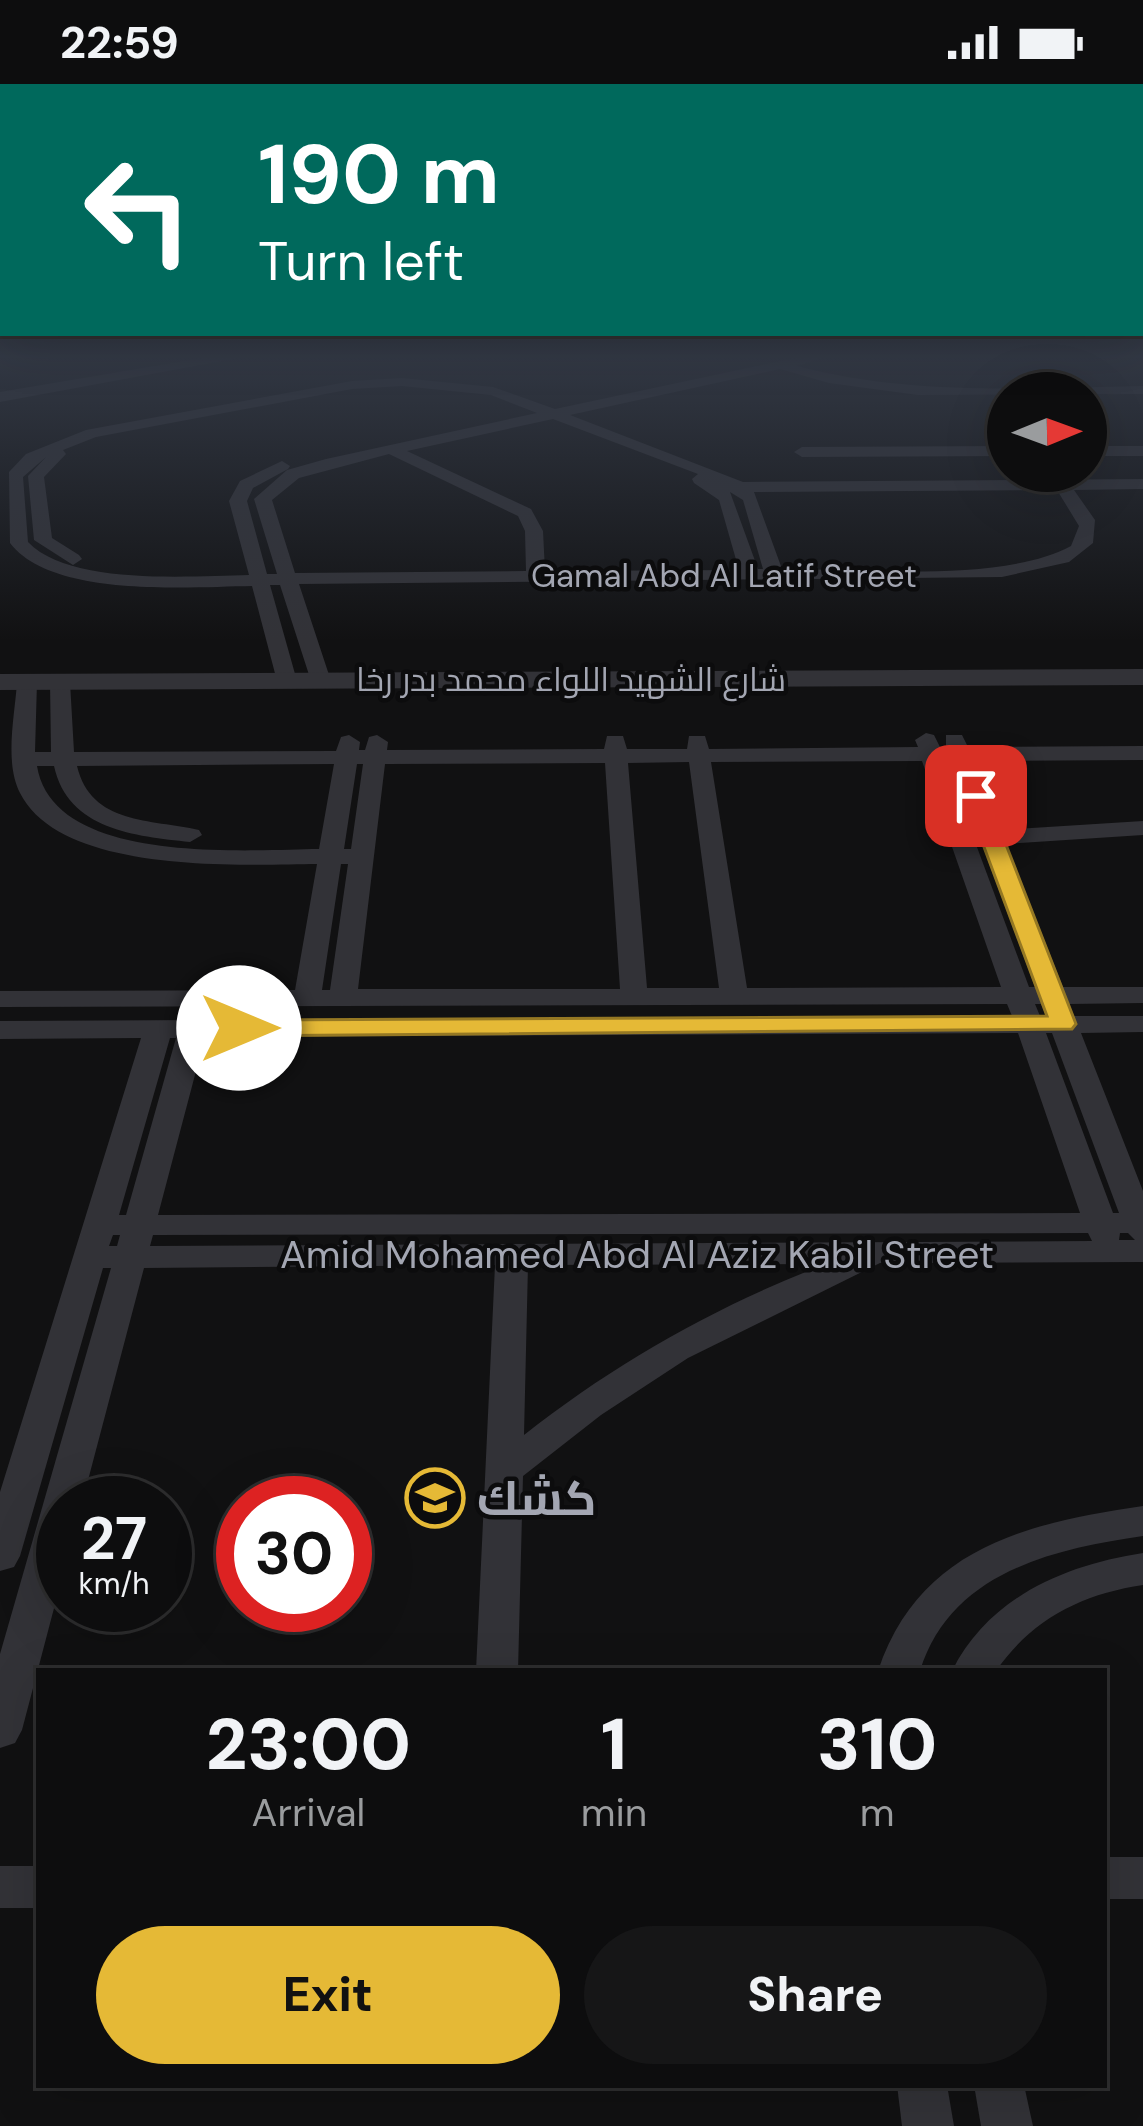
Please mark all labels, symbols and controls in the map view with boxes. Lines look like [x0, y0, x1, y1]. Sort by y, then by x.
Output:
text: 22:59 [60, 13, 179, 72]
text: 190 m [258, 120, 500, 229]
icon: left [60, 132, 216, 288]
text: Turn left [258, 226, 464, 297]
north arrow [987, 372, 1107, 492]
map controls [987, 372, 1107, 492]
street label: Gamal Abd Al Latif Street [531, 554, 917, 597]
street label: شارع الشهيد اللواء محمد بدر رخا [356, 658, 786, 702]
pin [925, 745, 1027, 847]
icon: arrive [943, 763, 1009, 829]
position arrow [176, 965, 302, 1091]
street label: Amid Mohamed Abd Al Aziz Kabil Street [280, 1229, 994, 1280]
school or university icon: كشك [404, 1467, 466, 1529]
place label: كشك [477, 1467, 596, 1530]
speed limit sign: 30 [216, 1476, 372, 1632]
text: 27 [81, 1499, 147, 1578]
text: km/h [79, 1564, 149, 1603]
text: 23:00 [206, 1698, 411, 1791]
text: 1 [601, 1698, 627, 1791]
text: 310 [817, 1698, 937, 1791]
text: Arrival [252, 1787, 365, 1838]
text: min [581, 1787, 647, 1838]
text: m [860, 1787, 894, 1838]
button: Exit [96, 1926, 560, 2064]
button: Share [584, 1926, 1047, 2064]

